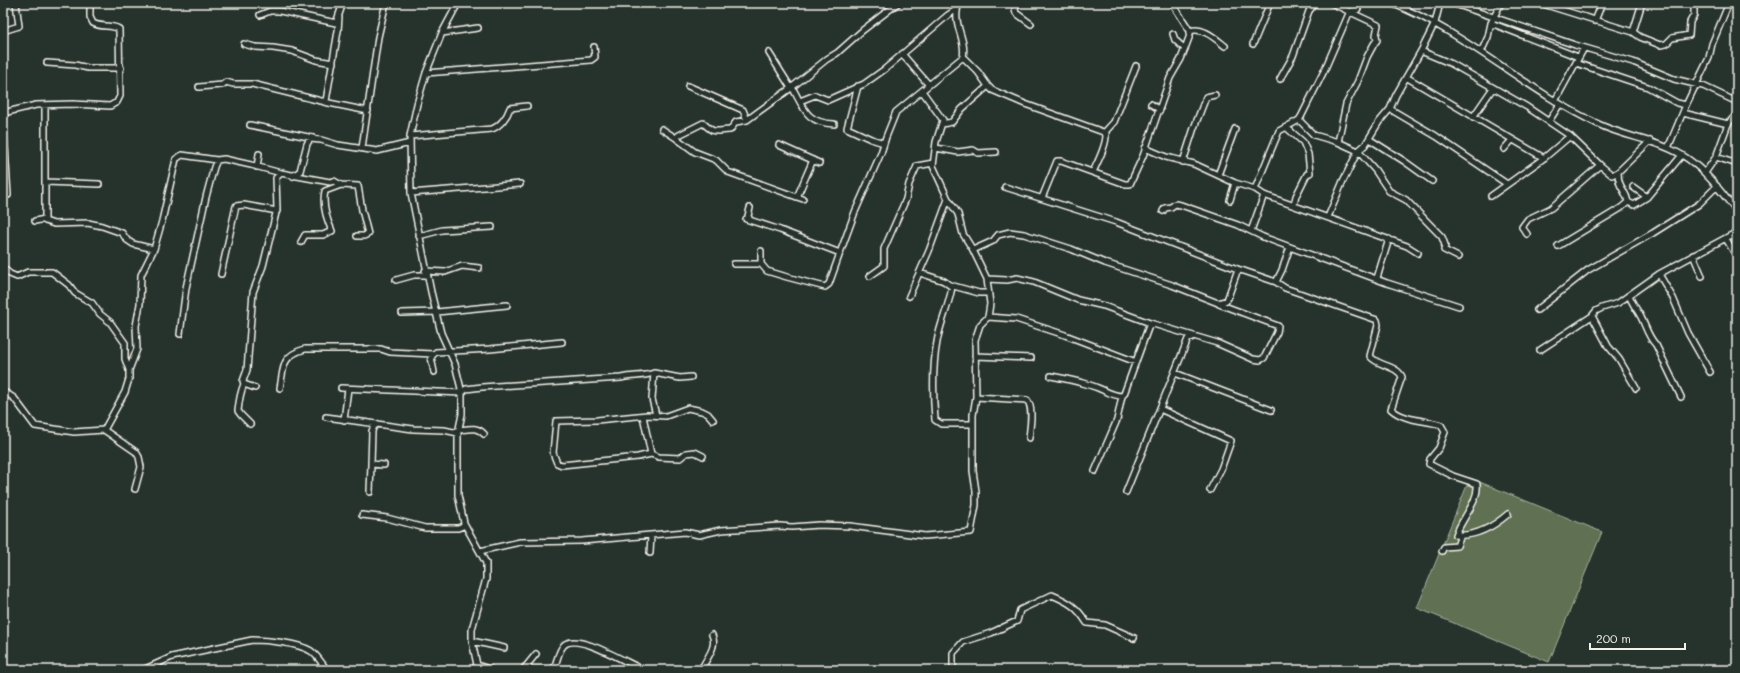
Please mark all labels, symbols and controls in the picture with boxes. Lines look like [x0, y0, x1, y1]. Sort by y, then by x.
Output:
scale bar [1590, 625, 1685, 651]
text: 200 m [1596, 630, 1631, 646]

